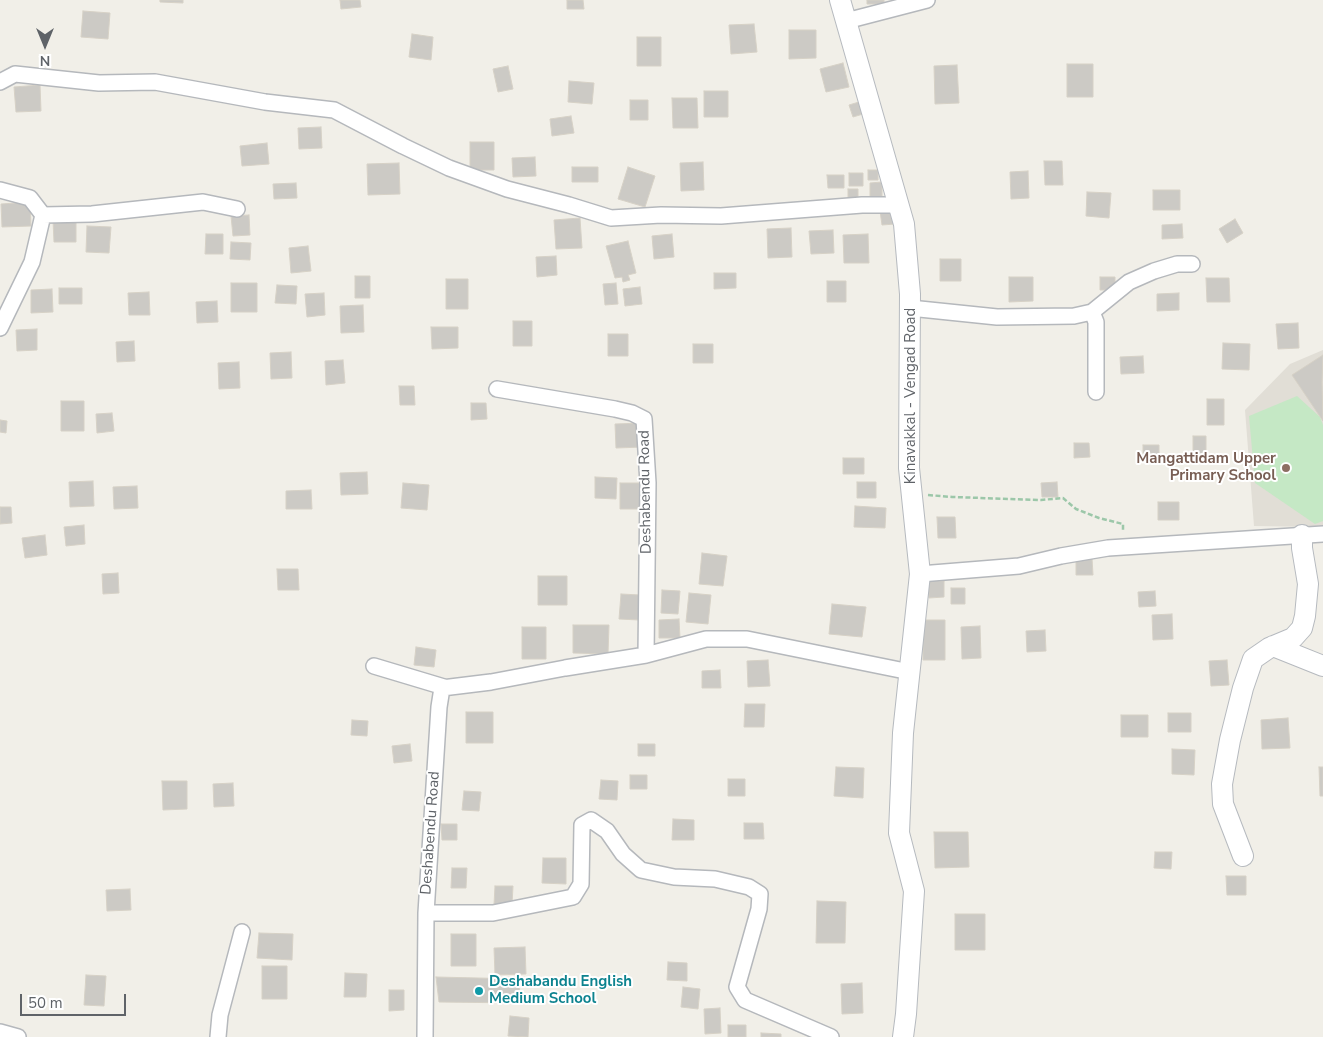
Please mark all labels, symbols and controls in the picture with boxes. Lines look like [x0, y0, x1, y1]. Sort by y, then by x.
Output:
north arrow [20, 20, 70, 70]
text: N [40, 51, 50, 70]
street label: Kinavakkal - Vengad Road [902, 308, 920, 484]
street label: Deshabendu Road [636, 430, 656, 554]
place label: Mangattidam Upper Primary School [1136, 450, 1276, 485]
marker: Mangattidam Upper Primary School [1280, 462, 1292, 474]
street label: Deshabendu Road [418, 771, 444, 895]
place label: Deshabandu English Medium School [489, 973, 632, 1008]
scale bar [22, 984, 129, 1016]
marker: Deshabandu English Medium School [473, 985, 485, 997]
text: 50 m [28, 993, 63, 1013]

